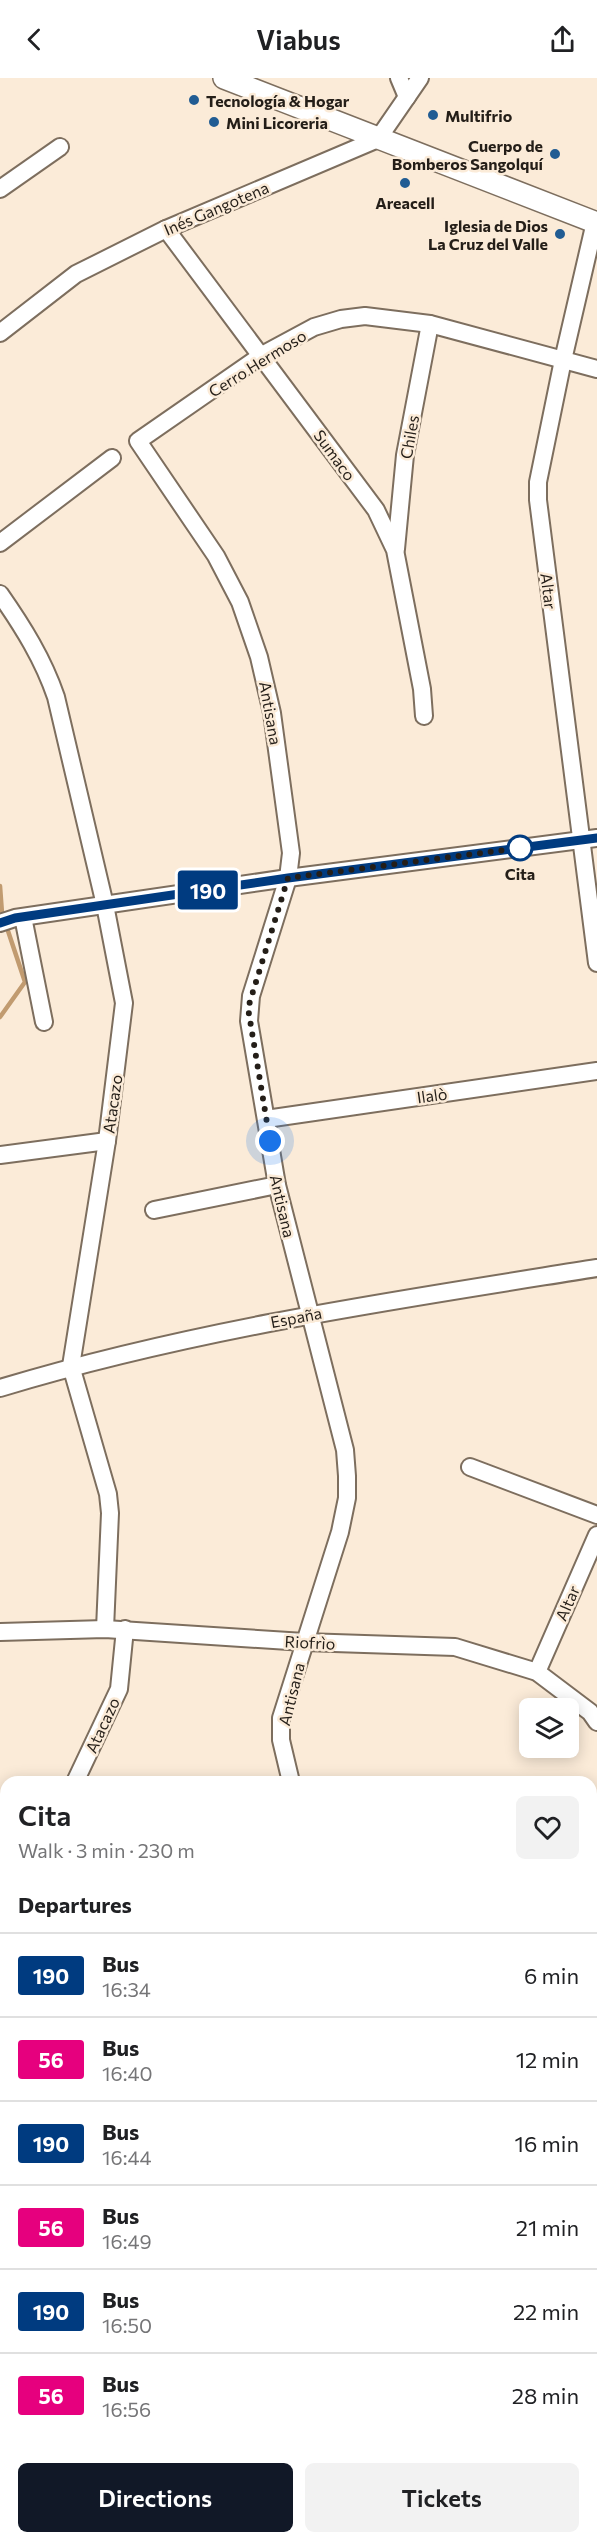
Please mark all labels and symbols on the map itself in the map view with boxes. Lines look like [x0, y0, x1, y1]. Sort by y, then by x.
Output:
place label: Tecnología & Hogar [206, 91, 350, 110]
marker: Tecnología & Hogar [187, 93, 201, 107]
place label: Multifrio [445, 106, 513, 125]
marker: Multifrio [426, 108, 440, 122]
place label: Mini Licoreria [226, 113, 328, 132]
marker: Mini Licoreria [207, 115, 221, 129]
place label: Cuerpo de Bomberos Sangolquí [392, 136, 545, 173]
marker: Cuerpo de Bomberos Sangolquí [548, 147, 562, 161]
marker: Areacell [398, 176, 412, 190]
street label: Inés Gangotena [161, 177, 271, 239]
place label: Areacell [375, 193, 435, 212]
place label: Iglesia de Dios La Cruz del Valle [428, 216, 548, 253]
marker: Iglesia de Dios La Cruz del Valle [553, 227, 567, 241]
street label: Cerro Hermoso [205, 325, 309, 401]
street label: Chiles [396, 414, 422, 460]
street label: Sumaco [310, 426, 360, 484]
street label: Altar [537, 572, 561, 611]
street label: Antisana [256, 680, 286, 746]
marker: Cita [507, 835, 533, 861]
place label: Cita [505, 864, 535, 883]
line badge: 190 [174, 870, 242, 910]
street label: Atacazo [98, 1073, 126, 1135]
street label: Ilalò [416, 1083, 448, 1107]
your location [255, 1126, 285, 1156]
street label: Antisana [267, 1173, 299, 1239]
street label: España [269, 1303, 323, 1331]
street label: Altar [551, 1582, 583, 1624]
street label: Riofrìo [284, 1631, 336, 1653]
street label: Antisana [274, 1661, 308, 1727]
street label: Atacazo [81, 1694, 123, 1756]

